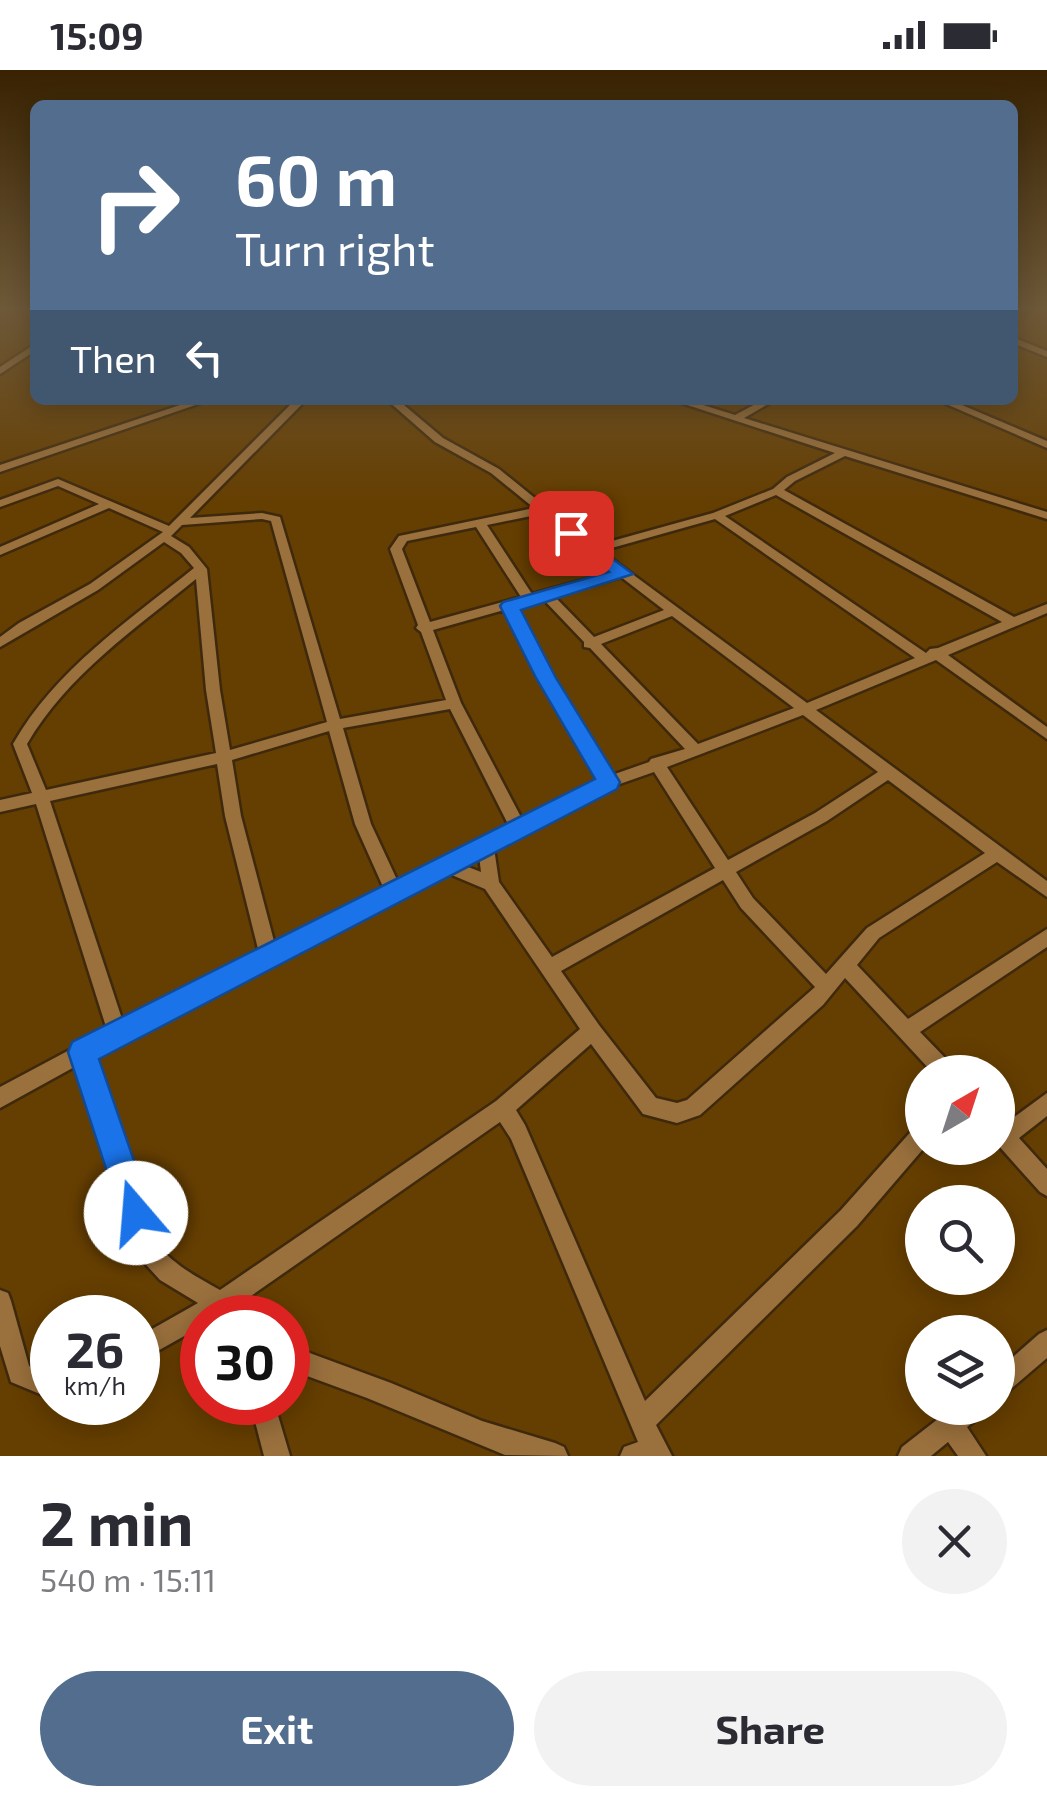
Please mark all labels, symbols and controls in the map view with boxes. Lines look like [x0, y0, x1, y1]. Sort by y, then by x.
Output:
text: 15:09 [50, 12, 144, 58]
text: 60 m [235, 136, 397, 220]
icon: right [70, 140, 200, 270]
text: Turn right [235, 221, 435, 275]
icon: left [177, 330, 232, 385]
text: Then [70, 335, 157, 381]
pin [529, 491, 614, 576]
icon: arrive [544, 506, 599, 561]
north arrow [905, 1055, 1015, 1165]
map controls [905, 1055, 1015, 1425]
position arrow [84, 1161, 188, 1265]
button: search [905, 1185, 1015, 1295]
speed limit sign: 30 [180, 1295, 310, 1425]
button: layers [905, 1315, 1015, 1425]
text: 26 [66, 1318, 124, 1378]
text: km/h [64, 1370, 126, 1400]
text: 2 min [40, 1486, 193, 1558]
button: close [902, 1489, 1007, 1594]
text: 540 m · 15:11 [40, 1560, 216, 1598]
button: Exit [40, 1671, 514, 1786]
button: Share [534, 1671, 1007, 1786]

